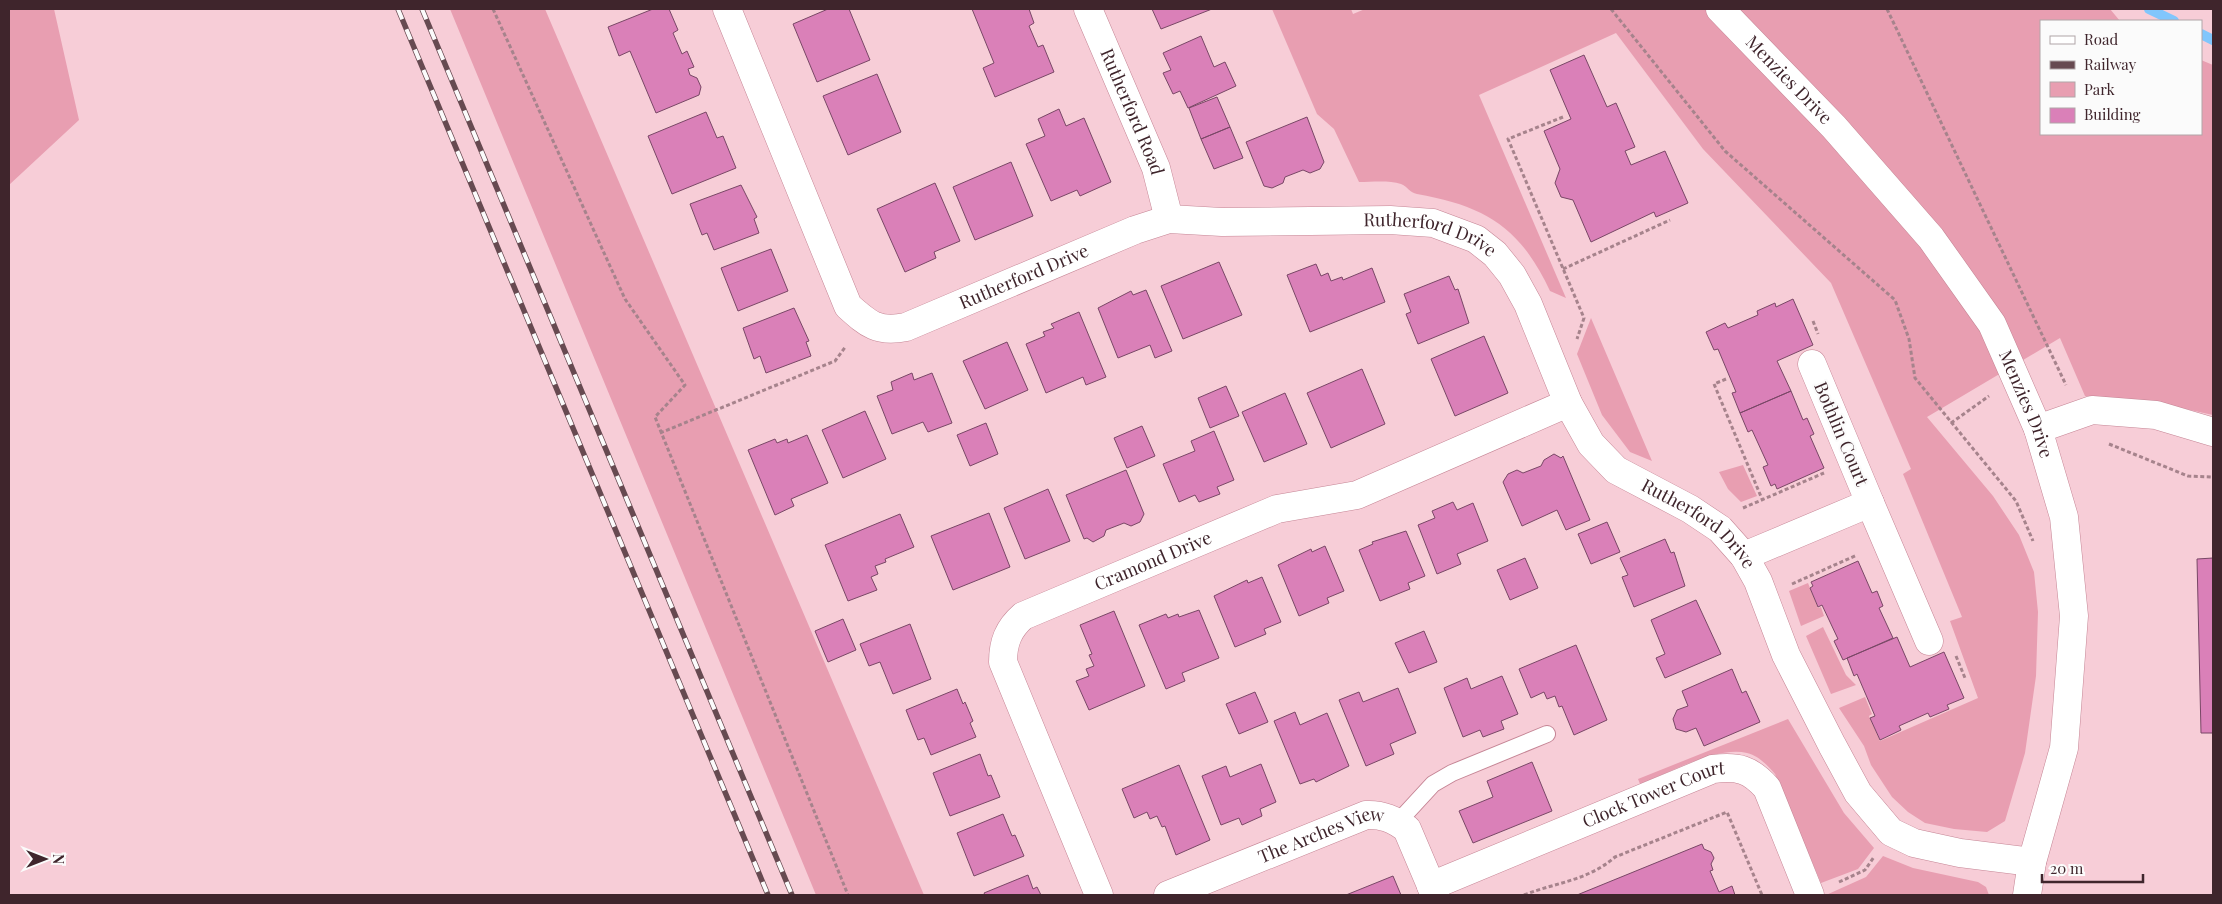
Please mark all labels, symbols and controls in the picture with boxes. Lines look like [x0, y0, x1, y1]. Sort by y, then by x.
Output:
legend [2040, 20, 2202, 135]
text: Road [2084, 29, 2118, 49]
street label: Menzies Drive [1741, 30, 1838, 129]
street label: Rutherford Road [1095, 45, 1170, 178]
text: Railway [2084, 54, 2137, 74]
text: Park [2084, 79, 2116, 99]
text: Building [2084, 104, 2141, 124]
street label: Rutherford Drive [1363, 207, 1502, 262]
street label: Rutherford Drive [955, 238, 1092, 314]
street label: Menzies Drive [1994, 346, 2059, 461]
street label: Bothlin Court [1809, 378, 1875, 490]
street label: Rutherford Drive [1638, 473, 1762, 573]
street label: Cramond Drive [1090, 525, 1215, 596]
street label: Clock Tower Court [1578, 755, 1726, 833]
street label: The Arches View [1254, 801, 1386, 868]
north arrow [20, 834, 70, 884]
scale bar [2042, 852, 2143, 884]
text: N [49, 854, 68, 864]
text: 20 m [2050, 858, 2084, 878]

